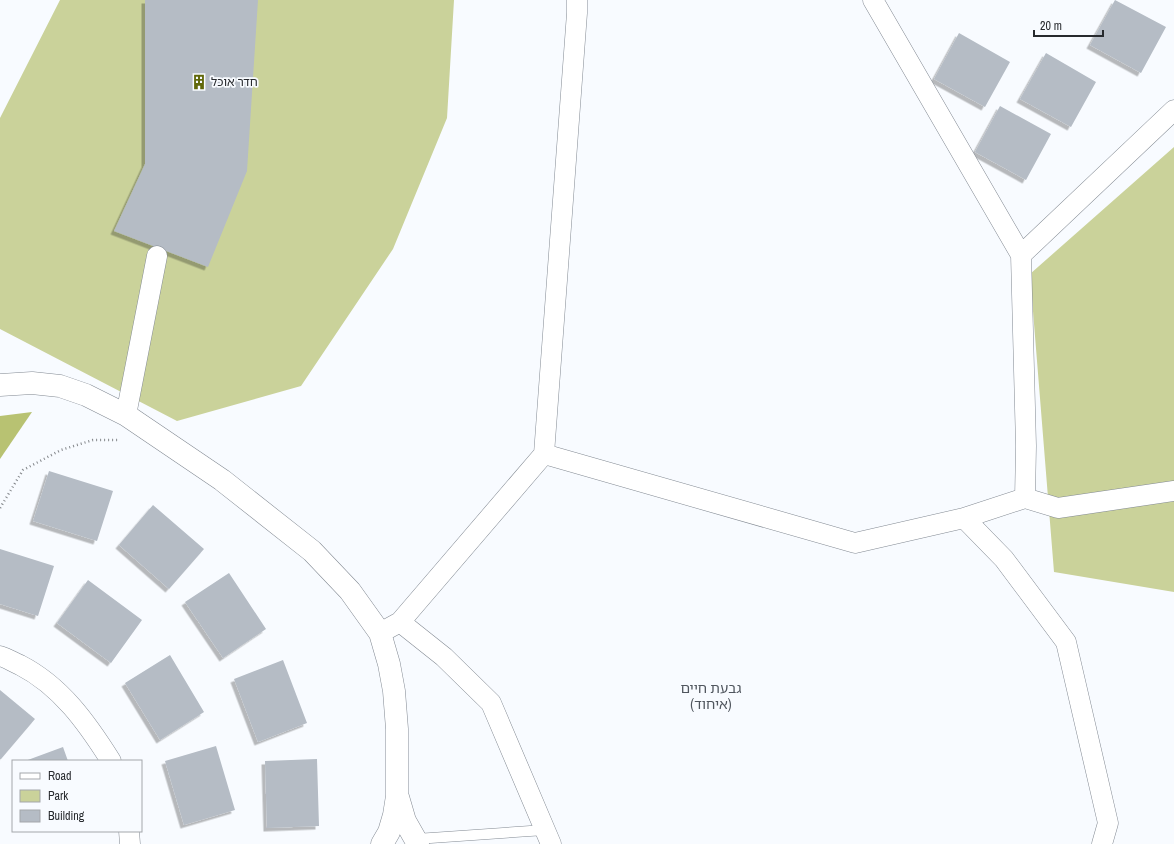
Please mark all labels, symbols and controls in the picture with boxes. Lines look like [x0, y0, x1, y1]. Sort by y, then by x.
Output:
scale bar [1034, 12, 1103, 38]
text: 20 m [1040, 18, 1062, 34]
building icon: חדר אוכל [190, 73, 208, 91]
place label: חדר אוכל [211, 74, 258, 90]
district label: גבעת חיים (איחוד) [680, 679, 742, 713]
legend [12, 760, 142, 832]
text: Road [48, 768, 72, 784]
text: Park [48, 788, 68, 804]
text: Building [48, 808, 85, 824]

